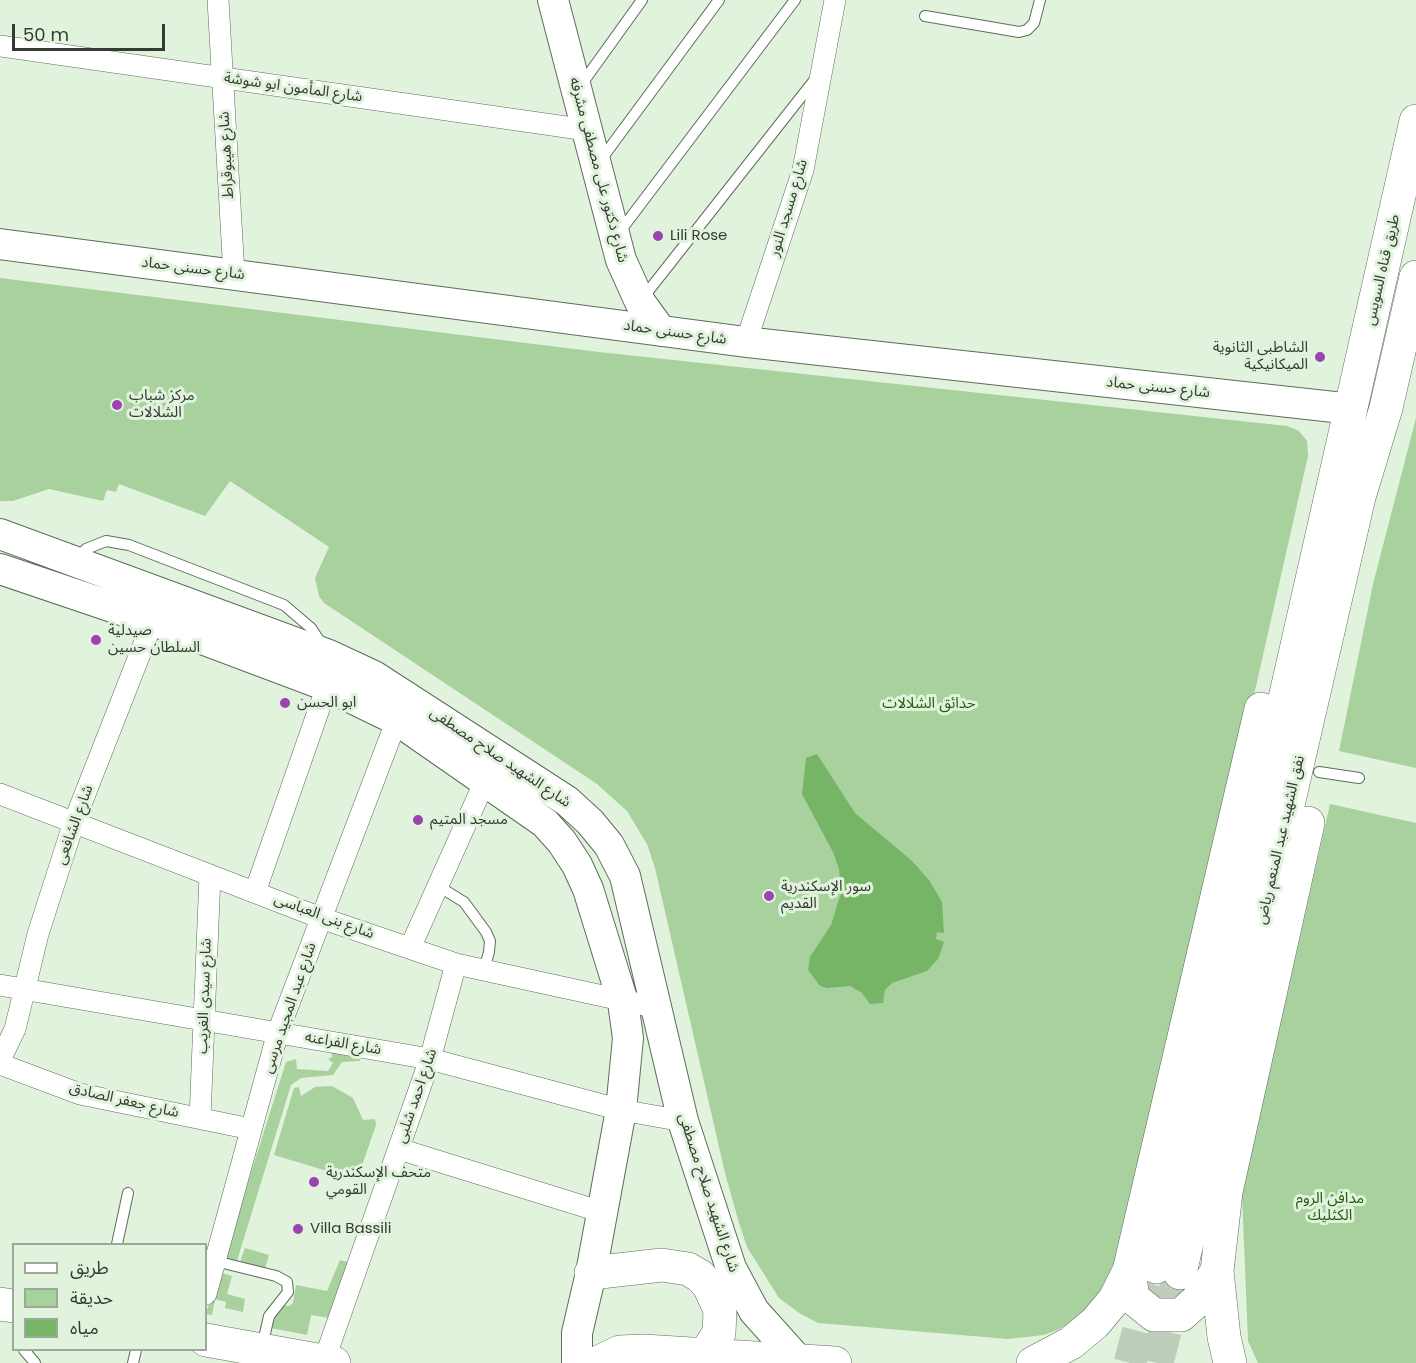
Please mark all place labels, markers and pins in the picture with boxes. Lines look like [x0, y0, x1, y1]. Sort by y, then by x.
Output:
place label: Lili Rose [670, 227, 727, 245]
marker: Lili Rose [651, 229, 665, 243]
place label: الشاطبي الثانوية الميكانيكية [1213, 339, 1308, 374]
marker: الشاطبي الثانوية الميكانيكية [1313, 350, 1327, 364]
place label: مركز شباب الشلالات [129, 387, 195, 422]
marker: مركز شباب الشلالات [110, 398, 124, 412]
place label: صيدلية السلطان حسين [108, 622, 200, 657]
marker: صيدلية السلطان حسين [89, 633, 103, 647]
place label: ابو الحسن [297, 694, 356, 712]
marker: ابو الحسن [278, 696, 292, 710]
place label: مسجد المتيم [430, 811, 508, 829]
marker: مسجد المتيم [411, 813, 425, 827]
place label: سور الإسكندرية القديم [781, 878, 871, 913]
marker: سور الإسكندرية القديم [762, 889, 776, 903]
place label: متحف الإسكندرية القومي [326, 1164, 431, 1199]
marker: متحف الإسكندرية القومي [307, 1175, 321, 1189]
place label: Villa Bassili [310, 1220, 391, 1238]
marker: Villa Bassili [291, 1222, 305, 1236]

